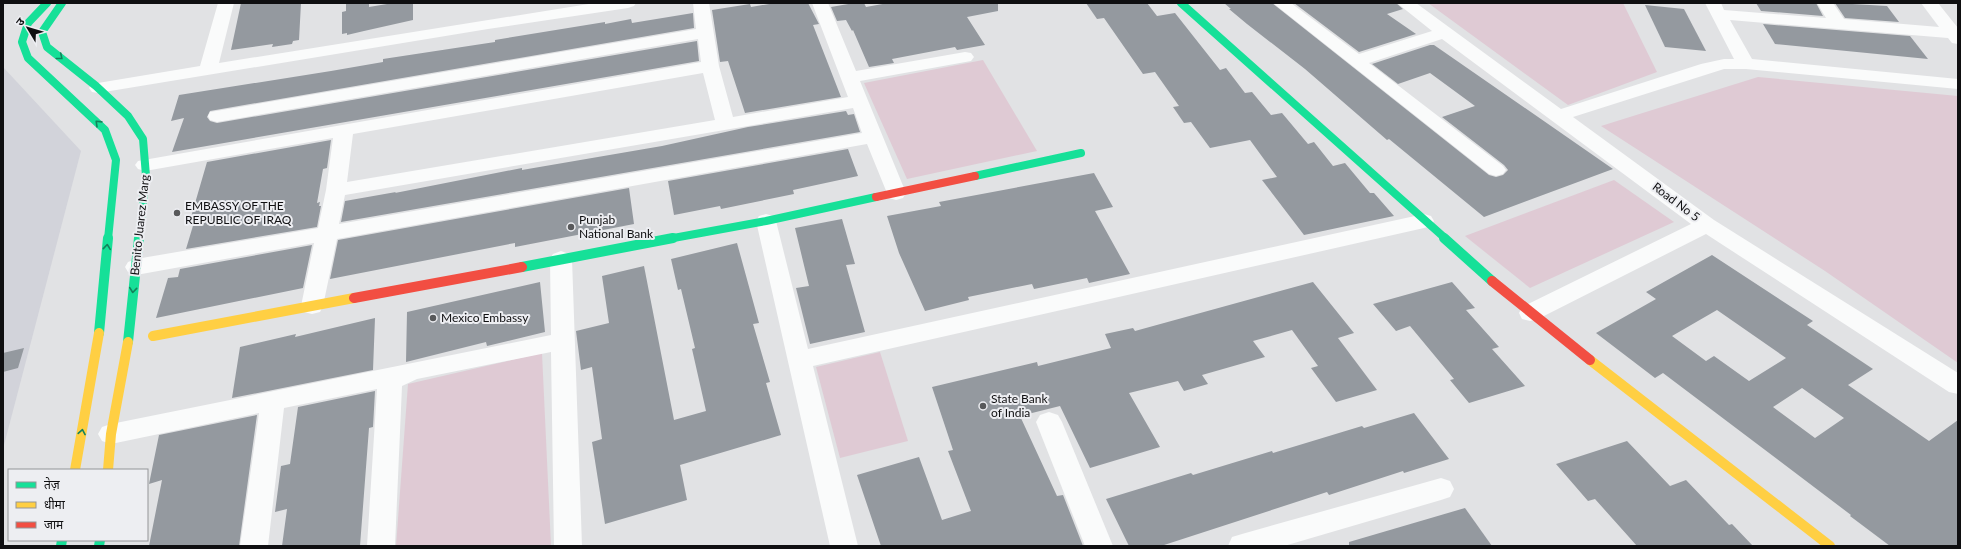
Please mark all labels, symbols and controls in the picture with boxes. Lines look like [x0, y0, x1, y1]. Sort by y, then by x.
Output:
north arrow [8, 8, 48, 48]
text: उ [13, 15, 27, 28]
one-way arrow [55, 52, 62, 59]
one-way arrow [95, 120, 103, 128]
street label: Benito Juarez Marg [127, 174, 152, 276]
street label: Road No 5 [1650, 179, 1703, 224]
place label: EMBASSY OF THE REPUBLIC OF IRAQ [185, 198, 292, 227]
marker: EMBASSY OF THE REPUBLIC OF IRAQ [172, 208, 182, 218]
place label: Punjab National Bank [579, 212, 654, 241]
marker: Punjab National Bank [566, 222, 576, 232]
one-way arrow [102, 244, 111, 251]
one-way arrow [129, 287, 138, 293]
place label: Mexico Embassy [441, 310, 529, 325]
marker: Mexico Embassy [428, 313, 438, 323]
place label: State Bank of India [991, 391, 1048, 420]
marker: State Bank of India [978, 401, 988, 411]
one-way arrow [77, 429, 86, 435]
legend [8, 469, 148, 541]
text: तेज़ [44, 477, 61, 492]
text: धीमा [44, 497, 66, 512]
text: जाम [44, 517, 64, 532]

